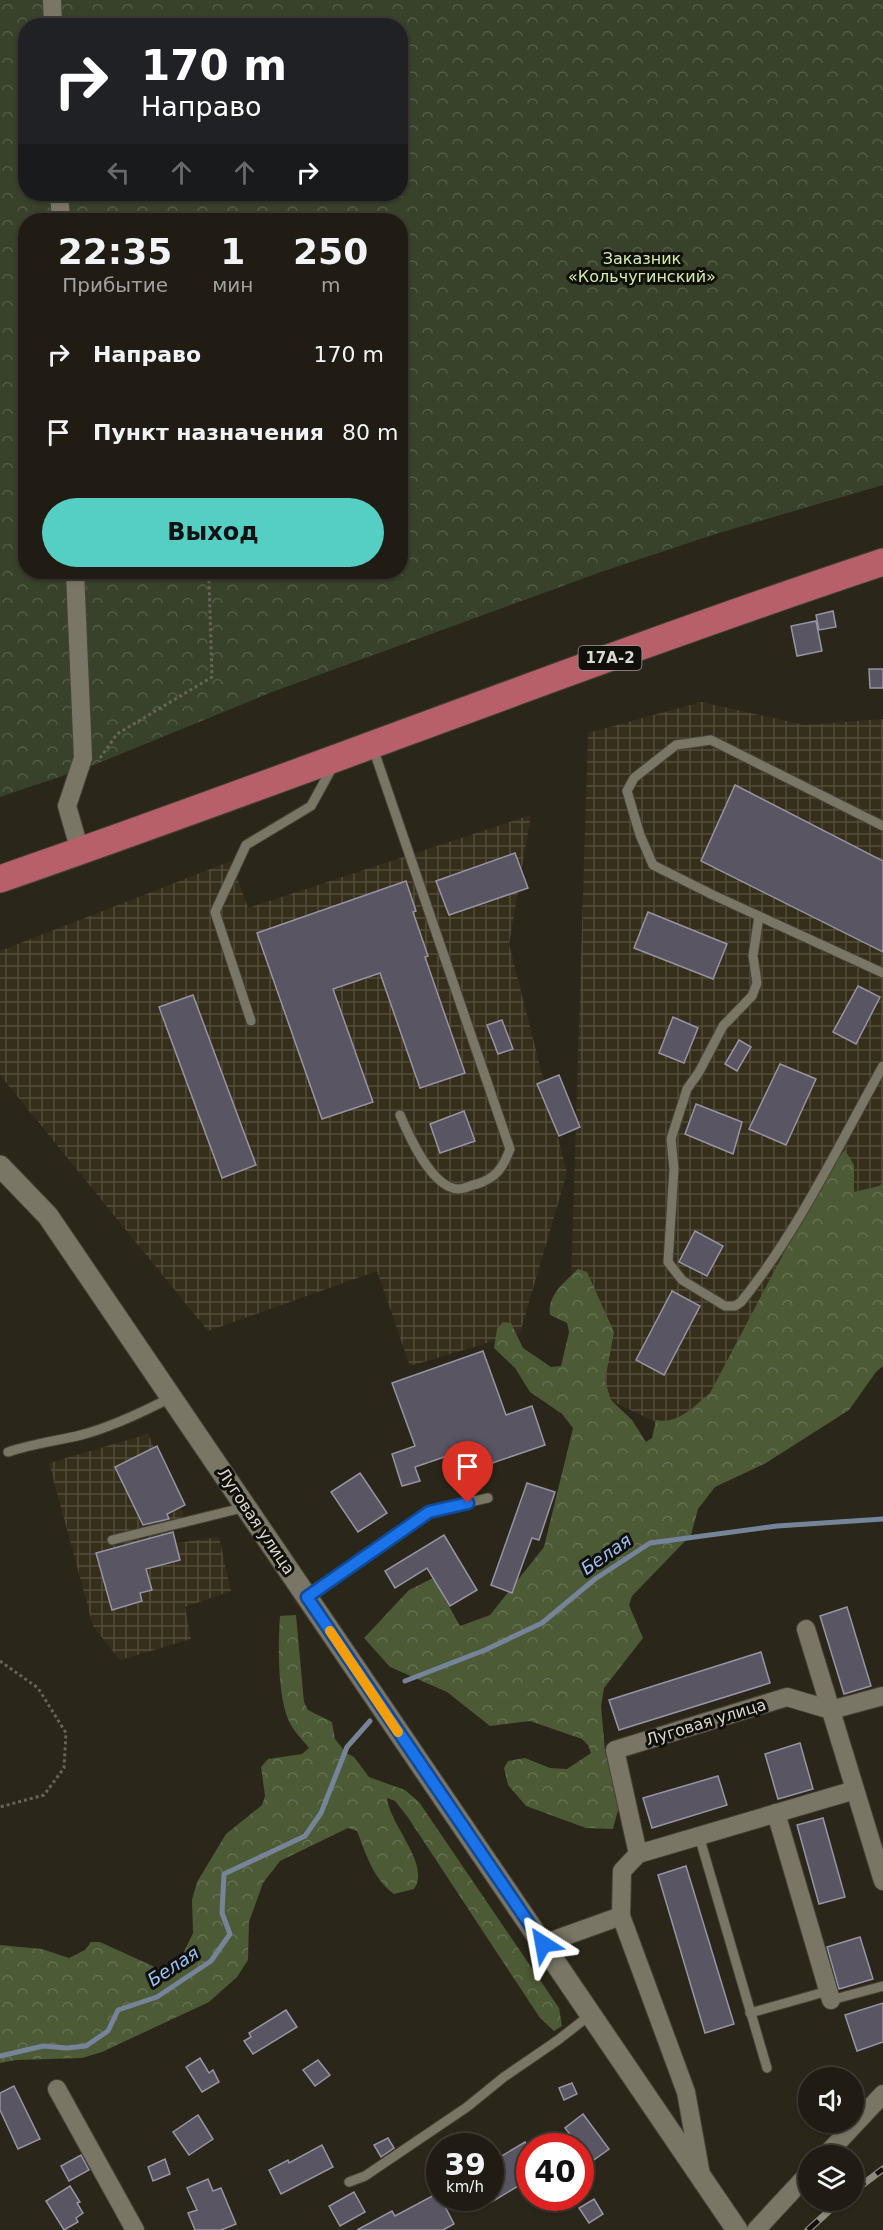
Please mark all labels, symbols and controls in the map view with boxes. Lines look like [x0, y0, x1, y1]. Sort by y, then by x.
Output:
text: 170 m [141, 41, 287, 90]
icon: right [42, 42, 120, 120]
text: Направо [141, 91, 262, 122]
icon: left [102, 156, 135, 189]
icon: ahead [165, 156, 198, 189]
icon: ahead [228, 156, 261, 189]
icon: right [291, 156, 324, 189]
text: 22:35 [58, 231, 172, 272]
text: 1 [220, 231, 245, 272]
text: 250 [293, 231, 368, 272]
park label: Заказник «Кольчугинский» [568, 249, 716, 286]
text: Прибытие [62, 273, 168, 297]
text: мин [212, 273, 253, 297]
text: m [321, 273, 340, 297]
icon: right [42, 338, 75, 371]
text: Направо [93, 342, 201, 367]
text: 170 m [314, 342, 384, 367]
icon: arrive [42, 416, 75, 449]
text: Пункт назначения [93, 420, 324, 445]
text: 80 m [342, 420, 398, 445]
button: Выход [42, 498, 384, 567]
road number: 17А-2 [578, 646, 642, 670]
pin [442, 1441, 493, 1503]
icon: arrive [451, 1450, 484, 1483]
street label: Луговая улица [213, 1464, 299, 1578]
water label: Белая [577, 1529, 635, 1579]
street label: Луговая улица [644, 1695, 768, 1749]
position arrow [511, 1912, 575, 1976]
water label: Белая [143, 1942, 203, 1990]
map controls [798, 2067, 864, 2211]
button: sound [798, 2067, 864, 2133]
speed limit sign: 40 [516, 2133, 594, 2211]
button: layers [798, 2145, 864, 2211]
text: 39 [444, 2147, 486, 2182]
text: km/h [446, 2178, 484, 2196]

